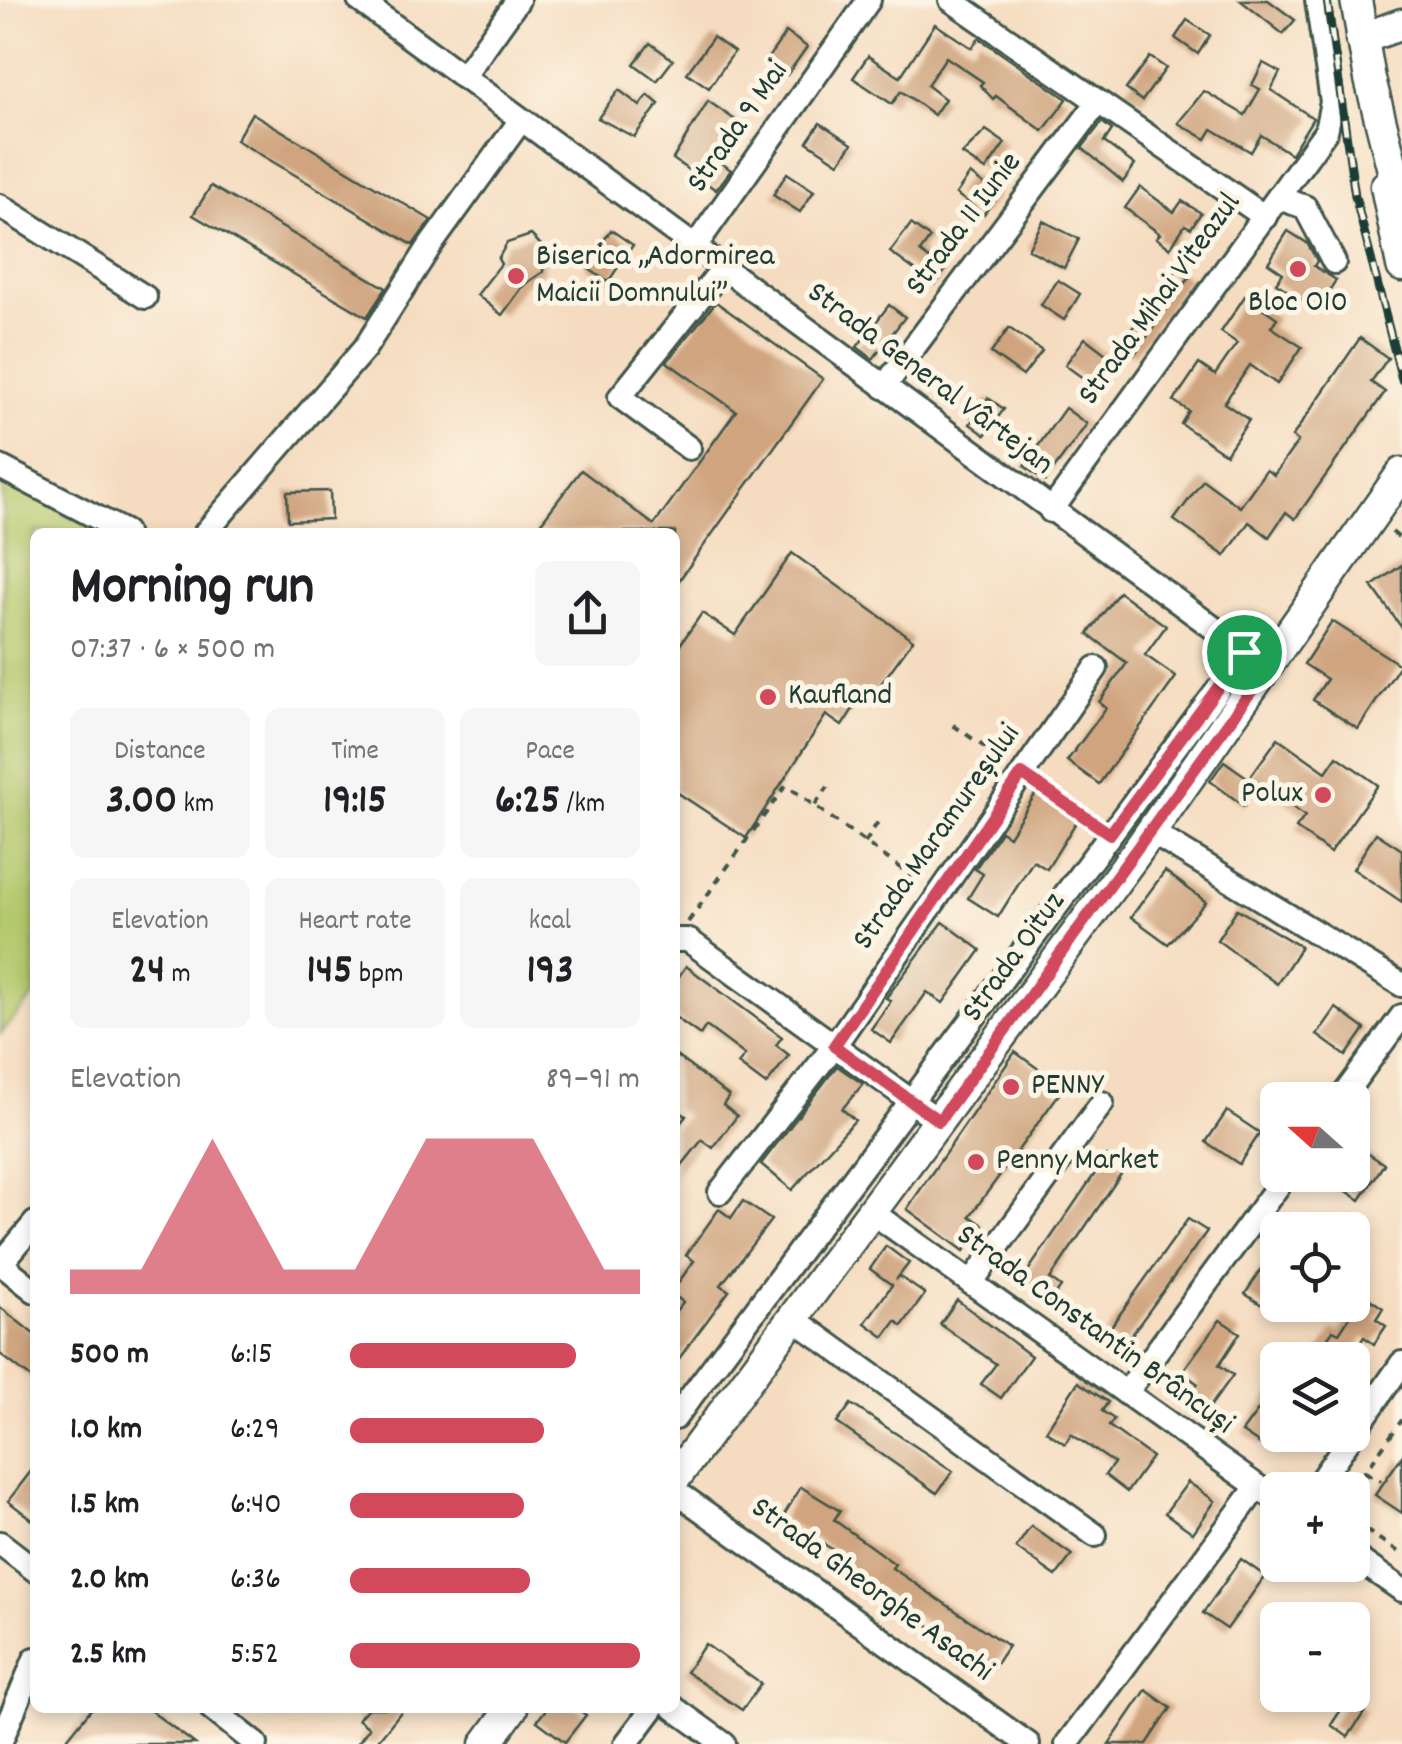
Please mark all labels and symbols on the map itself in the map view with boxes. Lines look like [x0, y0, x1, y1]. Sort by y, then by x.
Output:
street label: Strada 9 Mai [677, 53, 801, 203]
street label: Strada 11 Iunie [896, 143, 1034, 307]
street label: Strada Mihai Viteazul [1068, 184, 1254, 416]
place label: Biserica „Adormirea Maicii Domnului” [536, 235, 775, 318]
marker: Bloc O10 [1287, 258, 1309, 280]
marker: Biserica „Adormirea Maicii Domnului” [505, 265, 527, 287]
street label: Strada General Vârtejan [796, 272, 1062, 488]
place label: Bloc O10 [1248, 281, 1348, 327]
pin [1202, 610, 1287, 695]
place label: Kaufland [788, 674, 892, 720]
marker: Kaufland [757, 686, 779, 708]
street label: Strada Maramureșului [843, 715, 1034, 961]
place label: Polux [1241, 772, 1303, 818]
marker: Polux [1312, 784, 1334, 806]
street label: Strada Oituz [952, 883, 1078, 1033]
place label: PENNY [1031, 1064, 1105, 1110]
marker: PENNY [1000, 1076, 1022, 1098]
north arrow [1260, 1082, 1370, 1192]
place label: Penny Market [996, 1139, 1159, 1185]
marker: Penny Market [965, 1151, 987, 1173]
street label: Strada Constantin Brâncuși [946, 1214, 1243, 1448]
street label: Strada Gheorghe Asachi [740, 1487, 1002, 1695]

